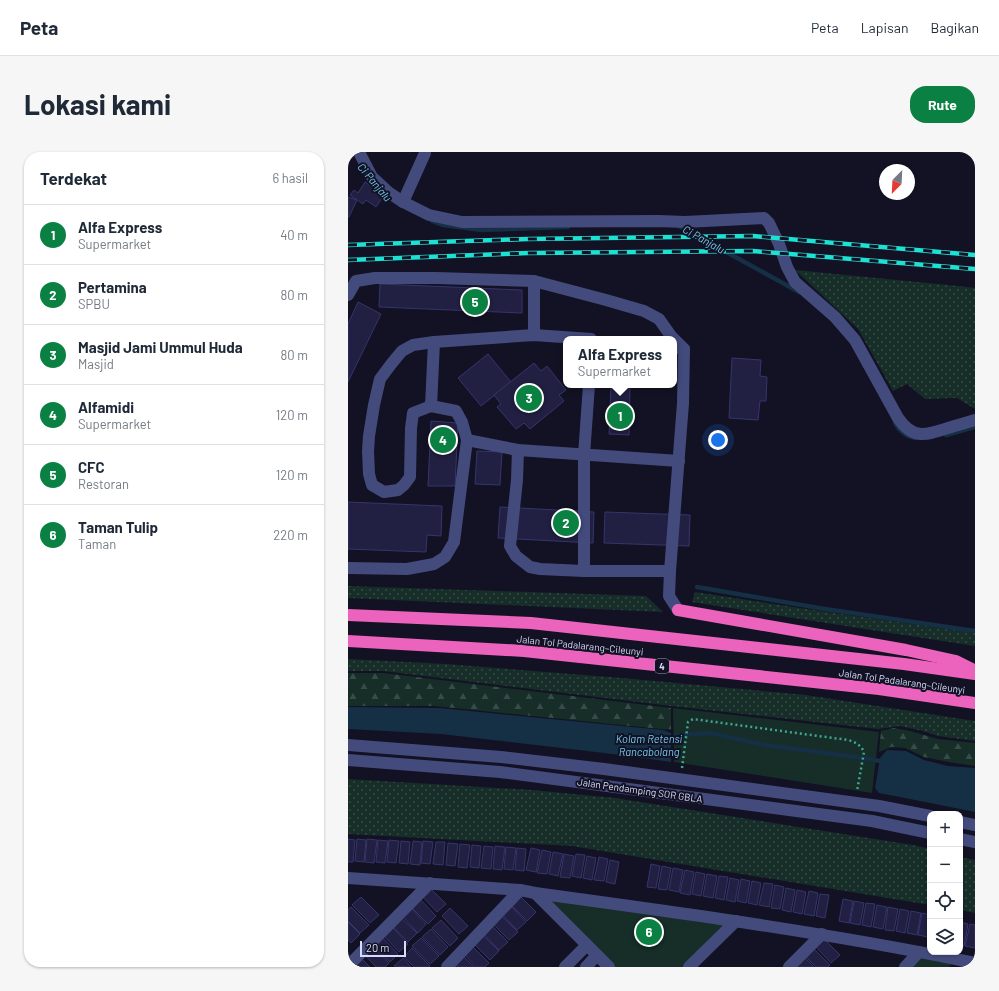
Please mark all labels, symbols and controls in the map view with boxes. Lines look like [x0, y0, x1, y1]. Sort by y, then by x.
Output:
text: Peta [20, 16, 58, 39]
text: Peta [811, 19, 839, 36]
text: Lapisan [861, 19, 909, 36]
text: Bagikan [931, 19, 979, 36]
button: Rute [910, 86, 975, 123]
text: Lokasi kami [24, 87, 171, 121]
water label: Ci Panjalu [355, 160, 395, 204]
north arrow [879, 164, 915, 200]
text: Terdekat [40, 168, 107, 188]
text: 6 hasil [272, 170, 308, 186]
text: Alfa Express [78, 218, 162, 236]
water label: Ci Panjalu [681, 222, 727, 256]
text: 1 [51, 227, 55, 243]
text: 40 m [280, 227, 308, 243]
text: Supermarket [78, 236, 151, 252]
text: Pertamina [78, 278, 147, 296]
text: 2 [49, 287, 57, 303]
text: 80 m [281, 287, 308, 303]
pin: 5 [462, 287, 488, 317]
text: SPBU [78, 296, 110, 312]
popup [563, 336, 677, 388]
text: Masjid Jami Ummul Huda [78, 338, 243, 356]
text: Alfa Express [578, 345, 662, 363]
text: 3 [49, 347, 57, 363]
text: 80 m [281, 347, 308, 363]
text: Masjid [78, 356, 114, 372]
text: Supermarket [578, 363, 651, 379]
pin: 3 [516, 383, 542, 413]
text: Alfamidi [78, 398, 134, 416]
pin: 1 [607, 401, 633, 431]
text: 4 [49, 407, 57, 423]
text: 120 m [276, 407, 308, 423]
text: Supermarket [78, 416, 151, 432]
pin: 4 [430, 425, 456, 455]
your location [708, 430, 728, 450]
text: CFC [78, 458, 105, 476]
text: 5 [49, 467, 57, 483]
text: 120 m [276, 467, 308, 483]
text: Restoran [78, 476, 129, 492]
pin: 2 [553, 508, 579, 538]
text: Taman Tulip [78, 518, 158, 536]
text: 6 [50, 527, 56, 543]
text: 220 m [273, 527, 308, 543]
text: Taman [78, 536, 116, 552]
street label: Jalan Tol Padalarang–Cileunyi [516, 632, 644, 658]
road number: 4 [655, 659, 669, 673]
street label: Jalan Tol Padalarang–Cileunyi [838, 666, 966, 696]
water label: Kolam Retensi Rancabolang [616, 732, 683, 758]
street label: Jalan Pendamping SOR GBLA [577, 775, 703, 805]
map controls [927, 811, 963, 955]
button: + [927, 811, 963, 847]
button: − [927, 847, 963, 883]
button: locate [927, 883, 963, 919]
pin: 6 [636, 917, 662, 947]
button: layers [927, 919, 963, 955]
scale bar [360, 939, 406, 958]
text: 20 m [366, 941, 389, 954]

